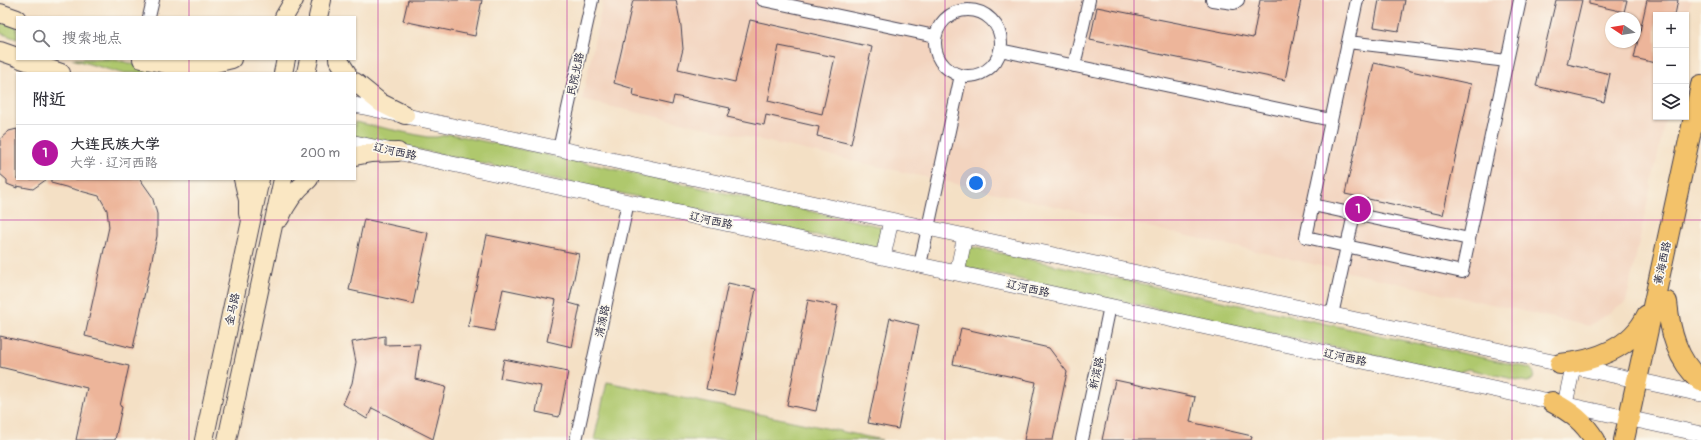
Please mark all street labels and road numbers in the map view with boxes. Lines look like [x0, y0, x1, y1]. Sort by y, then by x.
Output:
street label: 民院北路 [565, 51, 586, 97]
street label: 辽河西路 [372, 141, 418, 162]
street label: 辽河西路 [688, 210, 734, 231]
street label: 黄海西路 [1652, 240, 1673, 286]
street label: 辽河西路 [1005, 278, 1051, 299]
street label: 金马路 [223, 292, 242, 327]
street label: 清源路 [593, 304, 612, 339]
street label: 辽河西路 [1322, 347, 1368, 368]
street label: 新滨路 [1087, 356, 1106, 391]

